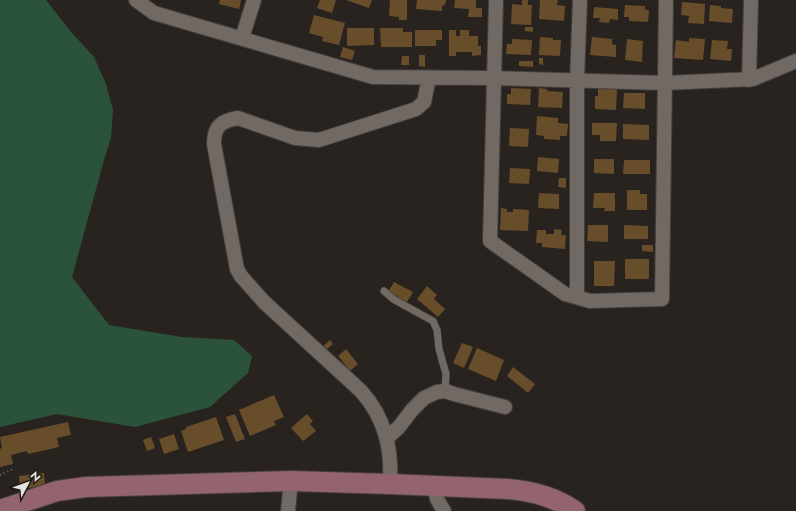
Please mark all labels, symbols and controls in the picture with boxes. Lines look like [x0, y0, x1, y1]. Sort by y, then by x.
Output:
north arrow [8, 463, 48, 503]
text: N [27, 468, 44, 485]

